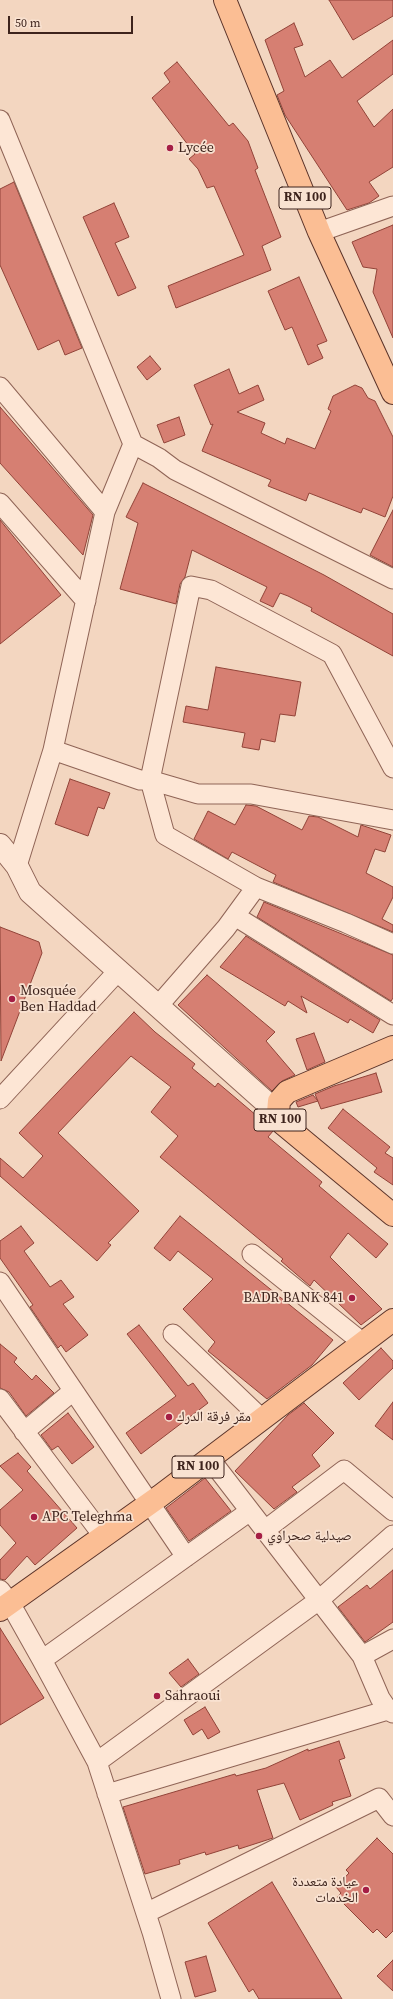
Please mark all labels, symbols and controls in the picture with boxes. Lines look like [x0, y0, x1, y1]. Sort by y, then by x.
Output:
scale bar [10, 8, 135, 34]
text: 50 m [15, 15, 41, 31]
place label: Lycée [178, 140, 214, 156]
marker: Lycée [165, 143, 175, 153]
road number: RN 100 [279, 187, 331, 209]
place label: Mosquée Ben Haddad [20, 983, 96, 1016]
marker: Mosquée Ben Haddad [7, 994, 17, 1004]
road number: RN 100 [254, 1109, 306, 1131]
place label: BADR BANK 841 [243, 1290, 344, 1306]
marker: BADR BANK 841 [347, 1293, 357, 1303]
place label: مقر فرقة الدرك [177, 1409, 251, 1425]
marker: مقر فرقة الدرك [164, 1412, 174, 1422]
road number: RN 100 [172, 1456, 224, 1478]
place label: APC Teleghma [42, 1509, 133, 1525]
marker: APC Teleghma [29, 1512, 39, 1522]
place label: صيدلية صحراوي [267, 1528, 352, 1544]
marker: صيدلية صحراوي [254, 1531, 264, 1541]
place label: Sahraoui [165, 1688, 220, 1704]
marker: Sahraoui [152, 1691, 162, 1701]
place label: عيادة متعددة الخدمات [292, 1874, 358, 1906]
marker: عيادة متعددة الخدمات [361, 1885, 371, 1895]

